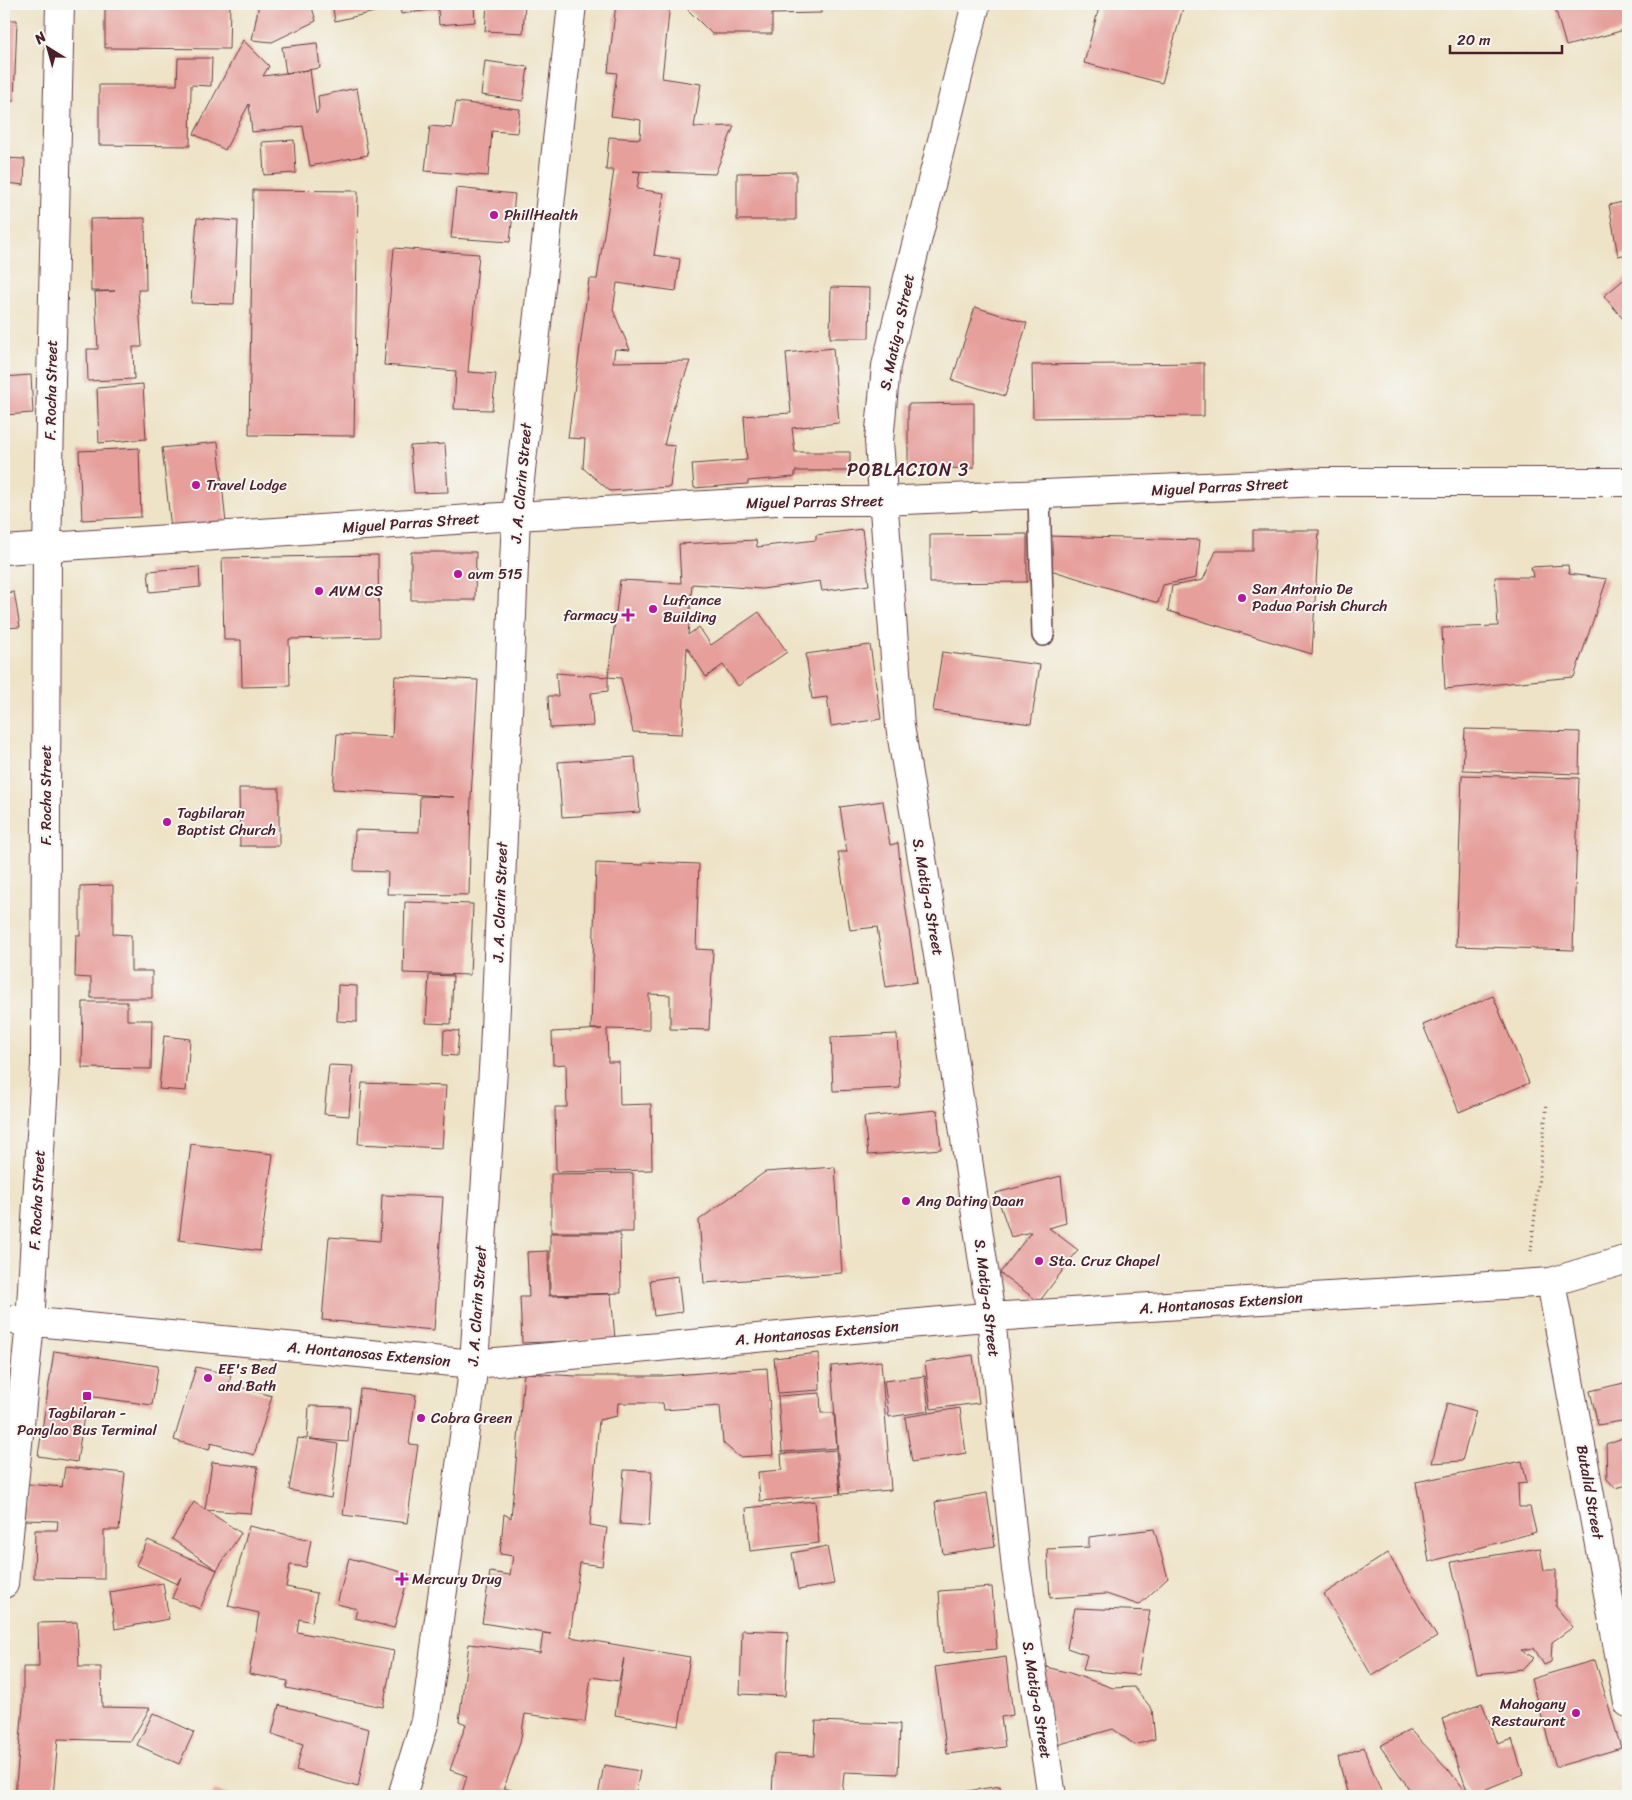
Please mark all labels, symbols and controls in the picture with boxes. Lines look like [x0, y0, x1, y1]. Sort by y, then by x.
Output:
north arrow [22, 22, 72, 72]
scale bar [1450, 22, 1562, 54]
text: N [28, 25, 52, 52]
text: 20 m [1457, 27, 1491, 53]
place label: PhillHealth [504, 202, 578, 228]
marker: PhillHealth [488, 209, 500, 221]
street label: S. Matig-a Street [872, 271, 922, 393]
street label: F. Rocha Street [37, 339, 65, 440]
street label: J. A. Clarin Street [503, 421, 539, 545]
district label: POBLACION 3 [847, 454, 969, 486]
street label: Miguel Parras Street [1151, 470, 1290, 504]
place label: Travel Lodge [206, 472, 287, 498]
marker: Travel Lodge [190, 479, 202, 491]
street label: Miguel Parras Street [746, 488, 885, 516]
street label: Miguel Parras Street [341, 505, 481, 541]
place label: avm 515 [468, 561, 523, 587]
marker: avm 515 [452, 568, 464, 580]
place label: San Antonio De Padua Parish Church [1252, 576, 1387, 619]
place label: AVM CS [328, 578, 383, 604]
marker: AVM CS [313, 585, 325, 597]
place label: Lufrance Building [663, 587, 721, 630]
marker: San Antonio De Padua Parish Church [1236, 592, 1248, 604]
place label: farmacy [563, 602, 618, 628]
marker: Lufrance Building [647, 603, 659, 615]
marker: farmacy [622, 609, 634, 621]
street label: F. Rocha Street [33, 744, 59, 845]
place label: Tagbilaran Baptist Church [177, 800, 276, 843]
marker: Tagbilaran Baptist Church [161, 816, 173, 828]
street label: S. Matig-a Street [905, 836, 951, 958]
street label: J. A. Clarin Street [485, 840, 515, 964]
street label: F. Rocha Street [21, 1149, 53, 1251]
place label: Ang Dating Daan [915, 1188, 1024, 1214]
marker: Ang Dating Daan [900, 1195, 912, 1207]
street label: S. Matig-a Street [967, 1238, 1007, 1359]
street label: J. A. Clarin Street [460, 1244, 494, 1368]
place label: Sta. Cruz Chapel [1049, 1248, 1161, 1274]
marker: Sta. Cruz Chapel [1033, 1255, 1045, 1267]
street label: A. Hontanosas Extension [1137, 1284, 1304, 1322]
street label: A. Hontanosas Extension [733, 1313, 900, 1353]
street label: A. Hontanosas Extension [285, 1334, 452, 1374]
place label: EE's Bed and Bath [218, 1356, 277, 1399]
marker: EE's Bed and Bath [202, 1372, 214, 1384]
marker: Tagbilaran - Panglao Bus Terminal [81, 1390, 93, 1402]
place label: Tagbilaran - Panglao Bus Terminal [17, 1400, 158, 1443]
place label: Cobra Green [431, 1405, 512, 1431]
marker: Cobra Green [415, 1412, 427, 1424]
street label: Butalid Street [1569, 1443, 1611, 1542]
place label: Mercury Drug [412, 1566, 502, 1592]
marker: Mercury Drug [396, 1573, 408, 1585]
street label: S. Matig-a Street [1015, 1639, 1059, 1761]
place label: Mahogany Restaurant [1492, 1691, 1566, 1734]
marker: Mahogany Restaurant [1570, 1707, 1582, 1719]

